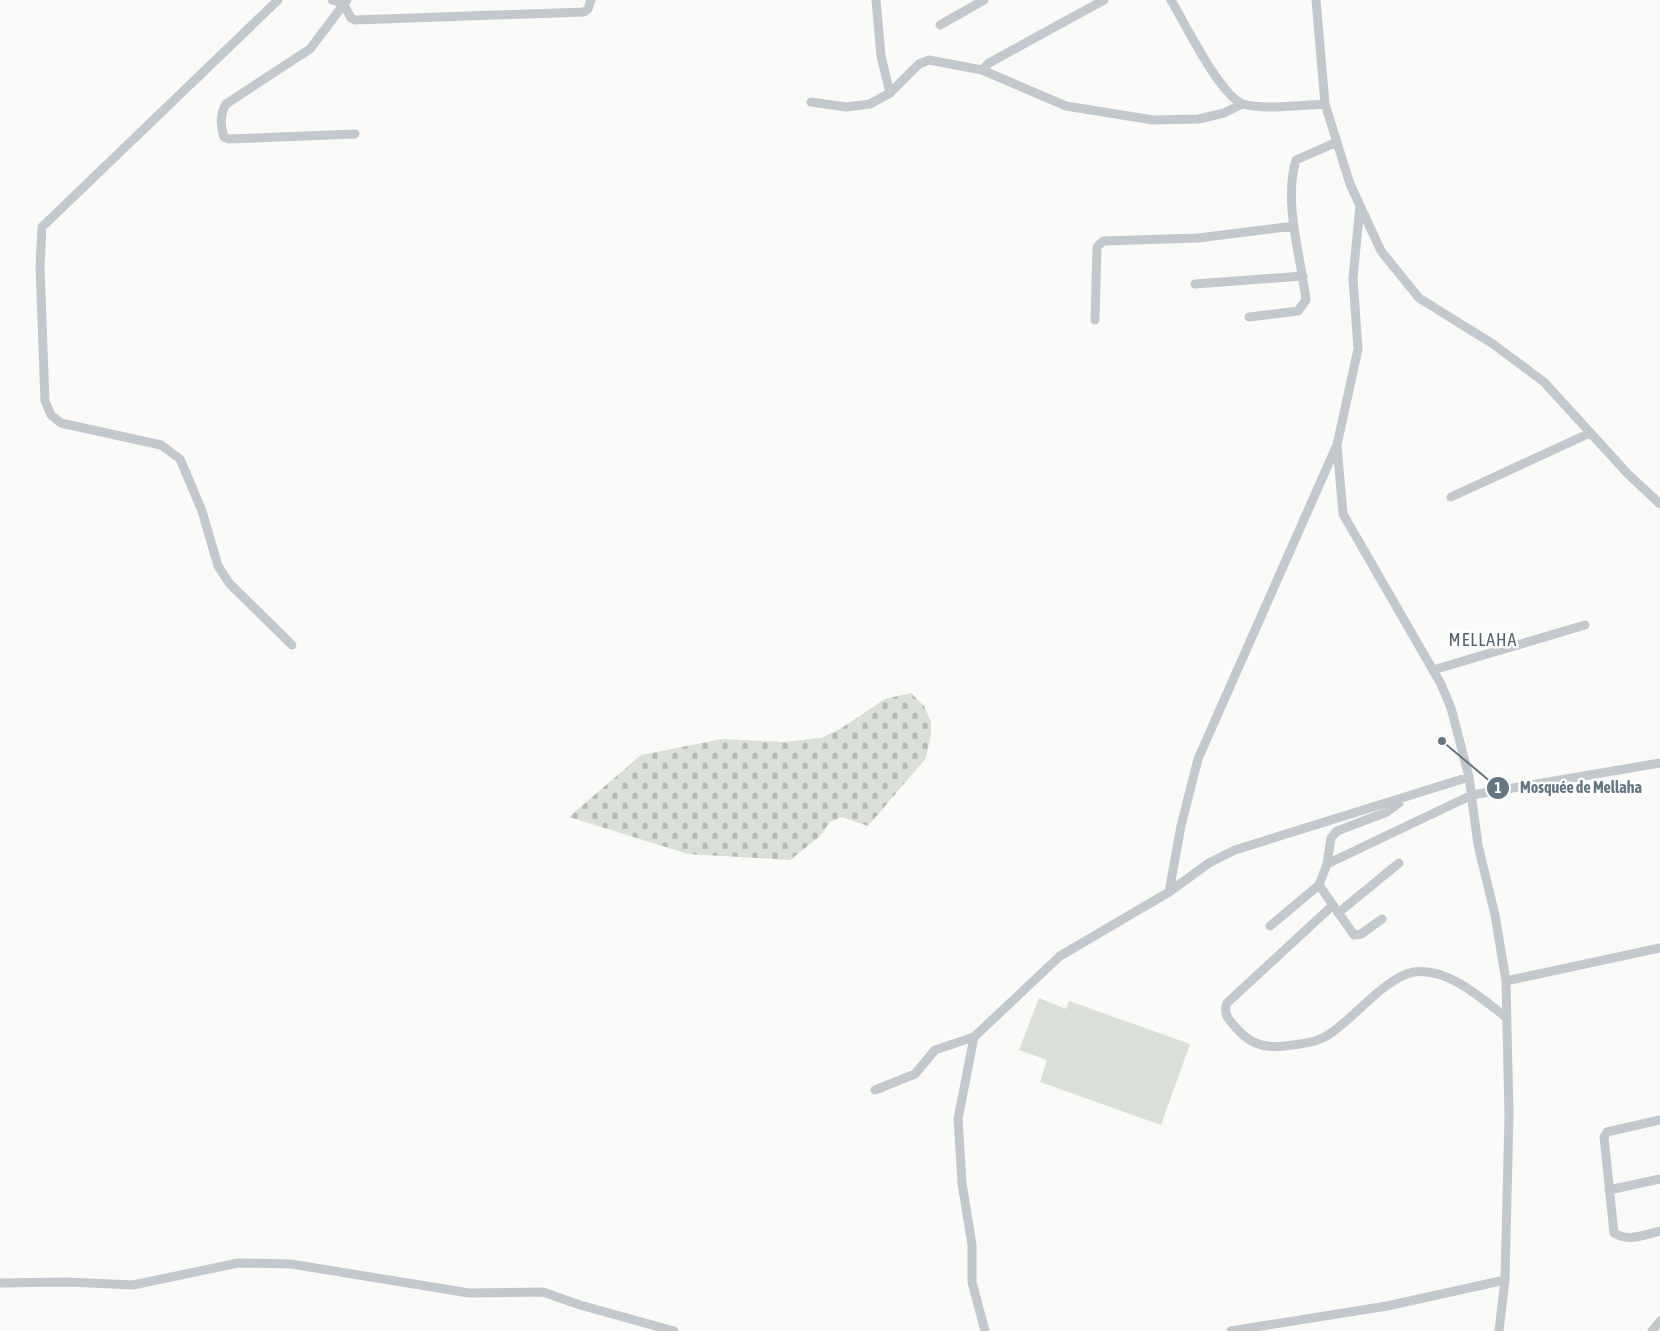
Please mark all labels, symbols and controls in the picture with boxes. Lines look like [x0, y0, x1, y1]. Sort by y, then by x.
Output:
district label: MELLAHA [1449, 629, 1517, 650]
callout: Mosquée de Mellaha [1485, 772, 1652, 803]
text: Mosquée de Mellaha [1520, 778, 1642, 796]
text: 1 [1494, 779, 1502, 796]

